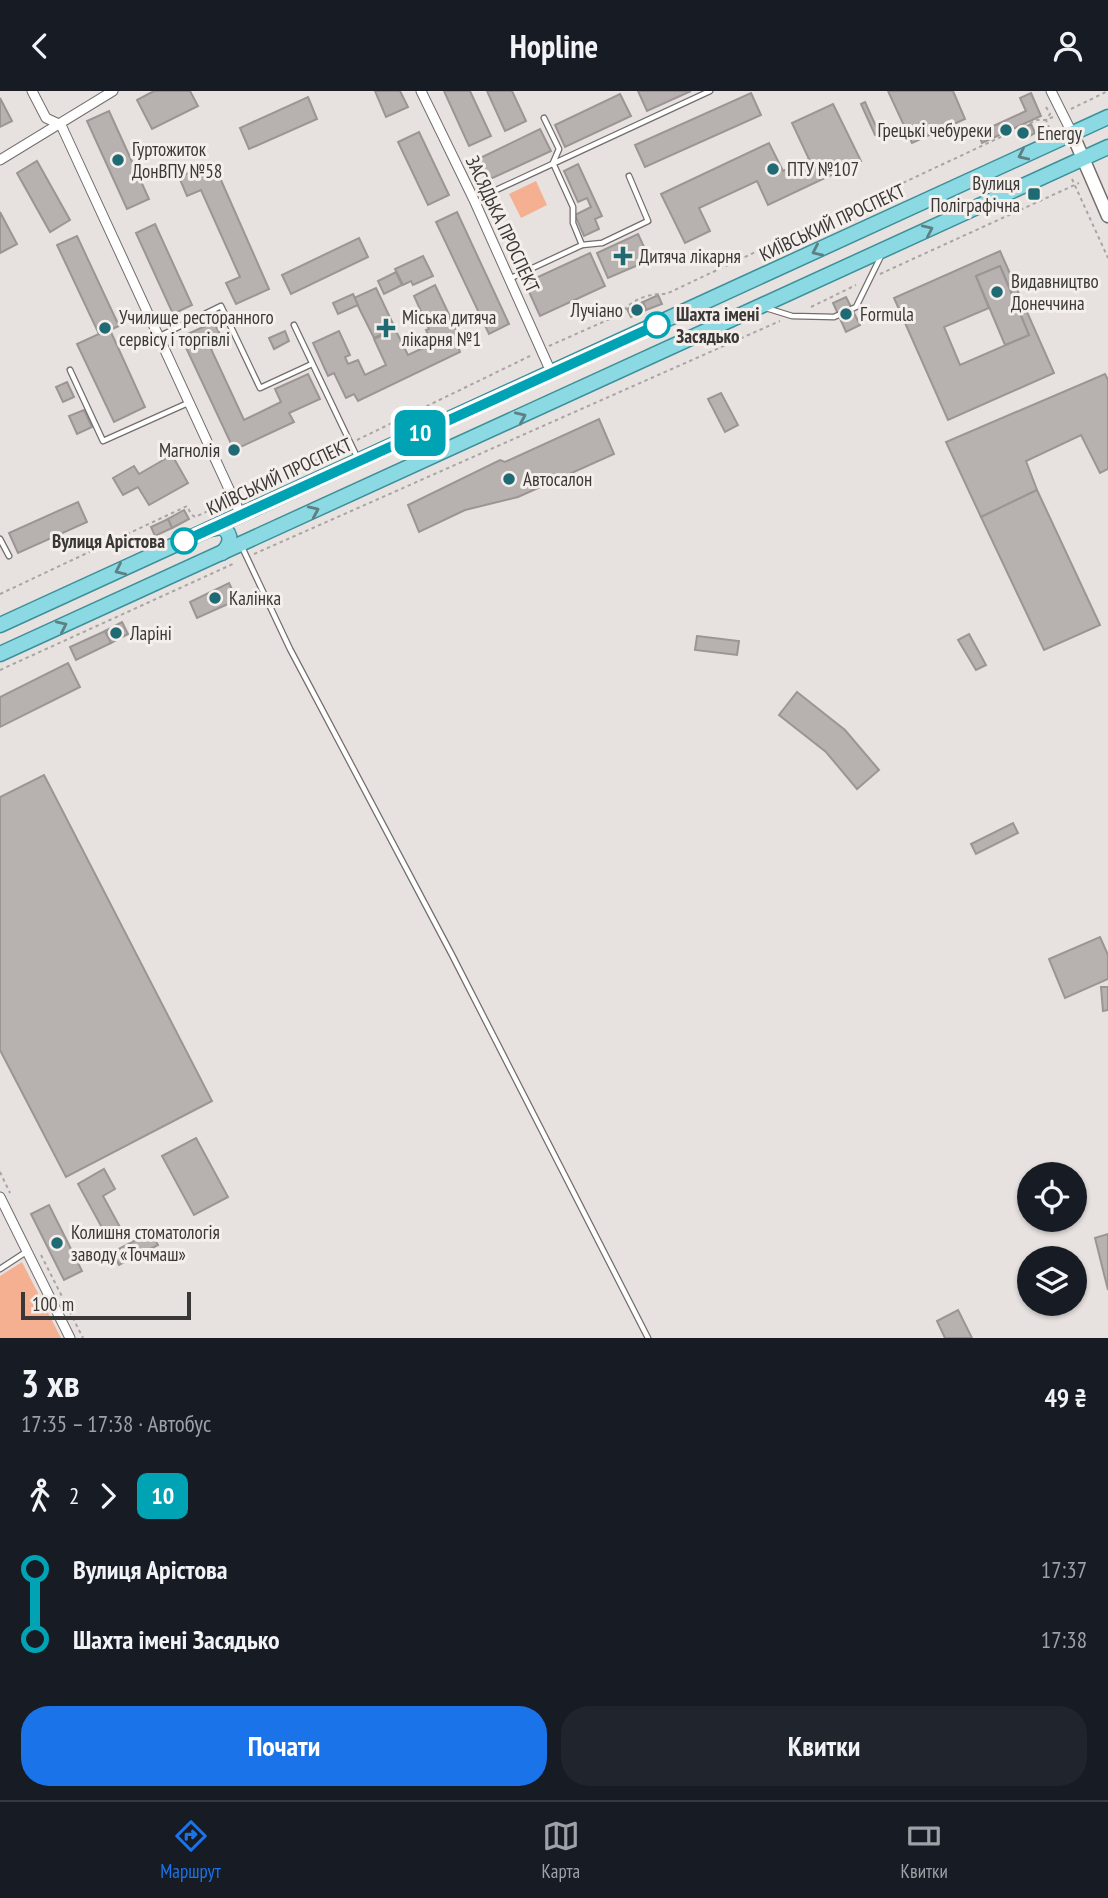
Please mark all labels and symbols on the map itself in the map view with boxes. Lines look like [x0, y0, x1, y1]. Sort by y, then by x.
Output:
place label: Грецькі чебуреки [877, 118, 992, 142]
place label: Energy [1037, 121, 1083, 145]
marker: Грецькі чебуреки [998, 122, 1014, 138]
marker: Energy [1015, 125, 1031, 141]
place label: Гуртожиток ДонВПУ №58 [132, 137, 222, 183]
one-way arrow [1018, 146, 1030, 160]
marker: Гуртожиток ДонВПУ №58 [110, 152, 126, 168]
street label: ЗАСЯДЬКА ПРОСПЕКТ [461, 152, 545, 297]
place label: ПТУ №107 [787, 157, 859, 181]
marker: ПТУ №107 [765, 161, 781, 177]
place label: Вулиця Поліграфічна [931, 171, 1020, 217]
street label: КИЇВСЬКИЙ ПРОСПЕКТ [756, 178, 909, 266]
marker: Вулиця Поліграфічна [1026, 186, 1042, 202]
one-way arrow [921, 225, 933, 239]
one-way arrow [812, 242, 824, 256]
place label: Дитяча лікарня [639, 244, 741, 268]
marker: Дитяча лікарня [613, 246, 633, 266]
place label: Видавництво Донеччина [1011, 269, 1099, 315]
marker: Видавництво Донеччина [989, 284, 1005, 300]
place label: Лучіано [570, 298, 623, 322]
marker: Лучіано [629, 302, 645, 318]
place label: Шахта імені Засядько [676, 302, 760, 348]
place label: Formula [860, 302, 914, 326]
place label: Училище ресторанного сервісу і торгівлі [119, 305, 274, 351]
place label: Міська дитяча лікарня №1 [401, 305, 496, 351]
marker: Formula [838, 306, 854, 322]
marker: Шахта імені Засядько [644, 312, 670, 338]
marker: Міська дитяча лікарня №1 [376, 318, 396, 338]
marker: Училище ресторанного сервісу і торгівлі [97, 320, 113, 336]
line badge: 10 [388, 410, 452, 456]
one-way arrow [513, 411, 526, 425]
street label: КИЇВСЬКИЙ ПРОСПЕКТ [203, 432, 356, 520]
place label: Магнолія [159, 438, 220, 462]
marker: Магнолія [226, 442, 242, 458]
place label: Автосалон [523, 467, 592, 491]
marker: Автосалон [501, 471, 517, 487]
one-way arrow [306, 505, 319, 519]
marker: Вулиця Арістова [171, 528, 197, 554]
place label: Вулиця Арістова [52, 529, 165, 553]
one-way arrow [115, 562, 128, 576]
place label: Калінка [229, 586, 281, 610]
marker: Калінка [207, 590, 223, 606]
one-way arrow [55, 620, 67, 634]
place label: Ларіні [129, 621, 172, 645]
marker: Ларіні [108, 625, 124, 641]
place label: Колишня стоматологія заводу «Точмаш» [71, 1220, 220, 1266]
marker: Колишня стоматологія заводу «Точмаш» [49, 1235, 65, 1251]
scale bar [21, 1289, 191, 1321]

